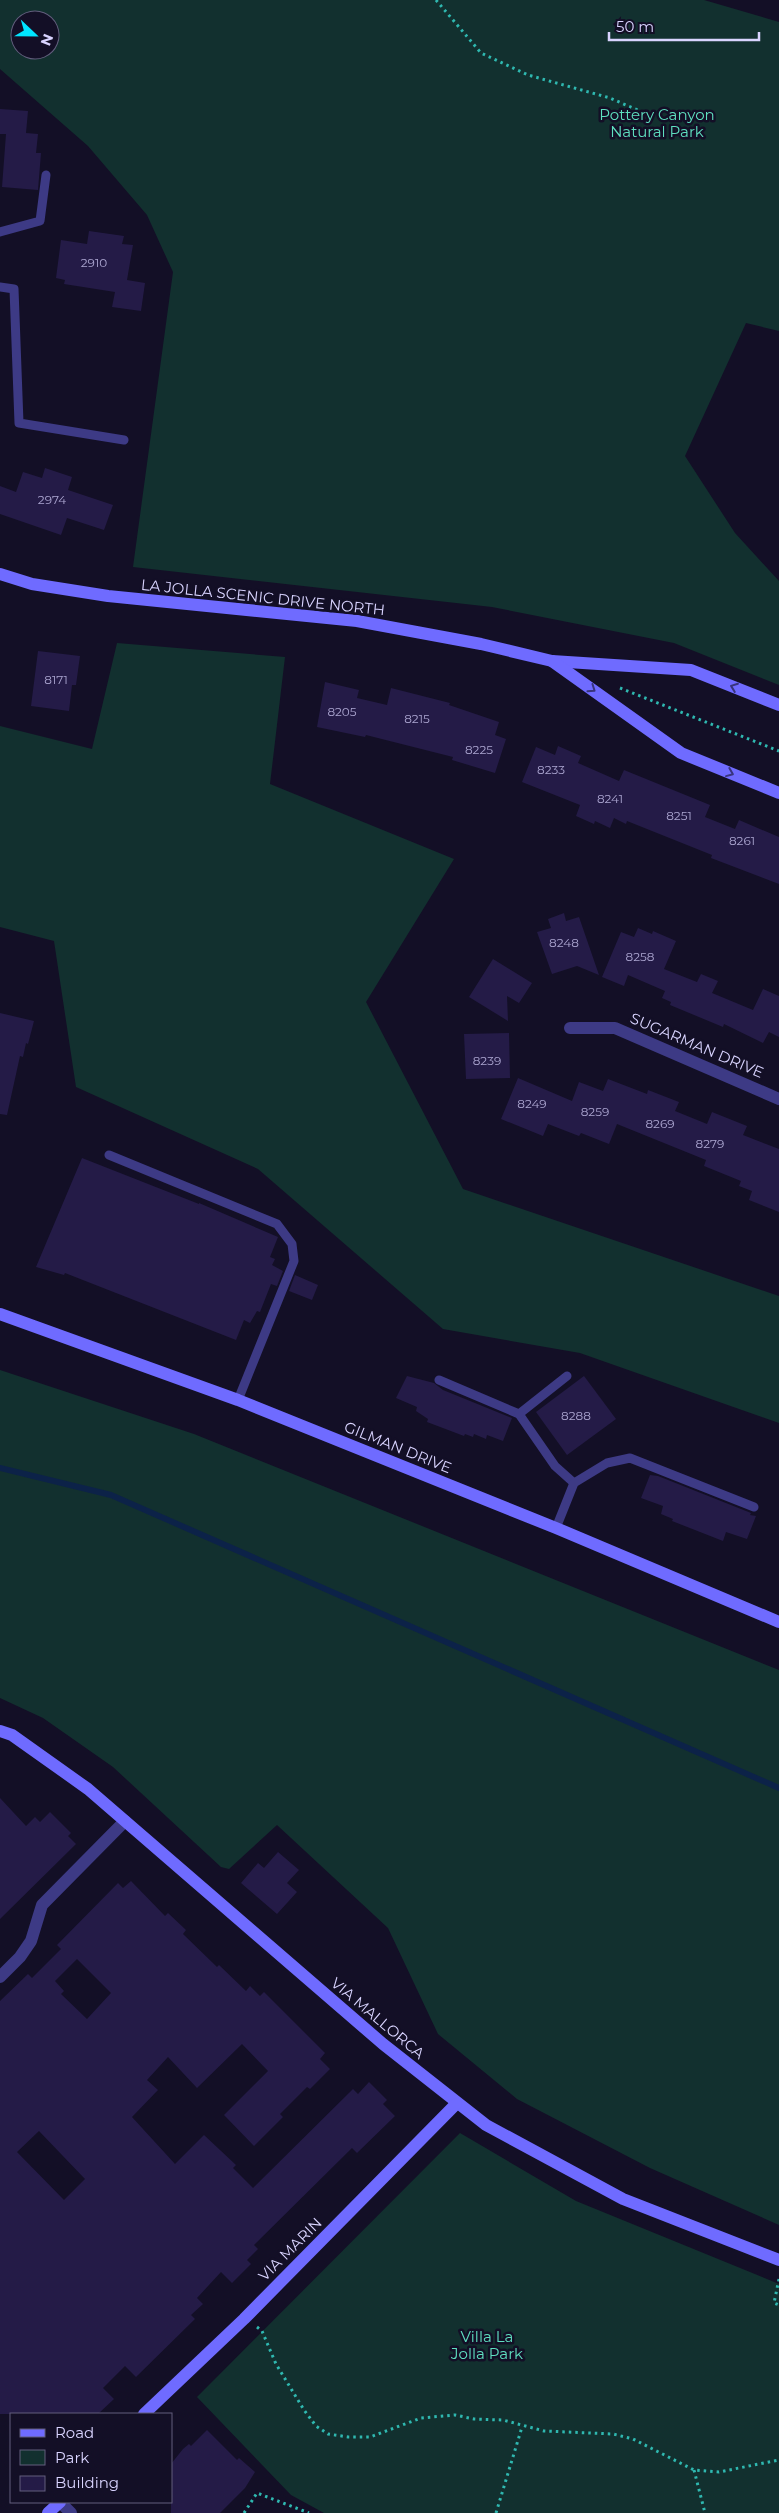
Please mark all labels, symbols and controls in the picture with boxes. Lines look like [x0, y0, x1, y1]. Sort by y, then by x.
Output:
north arrow [10, 10, 60, 60]
scale bar [609, 10, 759, 42]
text: 50 m [616, 17, 654, 36]
text: N [37, 31, 58, 48]
park label: Pottery Canyon Natural Park [599, 105, 715, 141]
house number: 2910 [81, 255, 107, 270]
house number: 2974 [38, 492, 66, 507]
street label: LA JOLLA SCENIC DRIVE NORTH [140, 575, 386, 619]
house number: 8171 [44, 672, 68, 687]
one-way arrow [586, 683, 596, 692]
one-way arrow [730, 683, 738, 693]
house number: 8205 [327, 704, 357, 719]
house number: 8215 [404, 711, 430, 726]
house number: 8225 [465, 742, 493, 757]
house number: 8233 [537, 762, 565, 777]
one-way arrow [725, 767, 734, 777]
house number: 8241 [597, 791, 623, 806]
house number: 8251 [666, 808, 692, 823]
house number: 8261 [729, 833, 755, 848]
house number: 8248 [549, 935, 579, 950]
house number: 8258 [626, 949, 655, 964]
street label: SUGARMAN DRIVE [627, 1008, 767, 1082]
house number: 8239 [473, 1053, 501, 1068]
house number: 8249 [517, 1096, 547, 1111]
house number: 8259 [581, 1104, 609, 1119]
house number: 8269 [645, 1116, 675, 1131]
house number: 8279 [696, 1136, 724, 1151]
house number: 8288 [561, 1408, 591, 1423]
street label: GILMAN DRIVE [342, 1417, 454, 1477]
street label: VIA MALLORCA [327, 1973, 429, 2063]
street label: VIA MARIN [254, 2213, 326, 2285]
park label: Villa La Jolla Park [450, 2327, 523, 2363]
legend [10, 2413, 172, 2503]
text: Road [55, 2423, 94, 2442]
text: Park [55, 2448, 89, 2467]
text: Building [55, 2473, 119, 2492]

